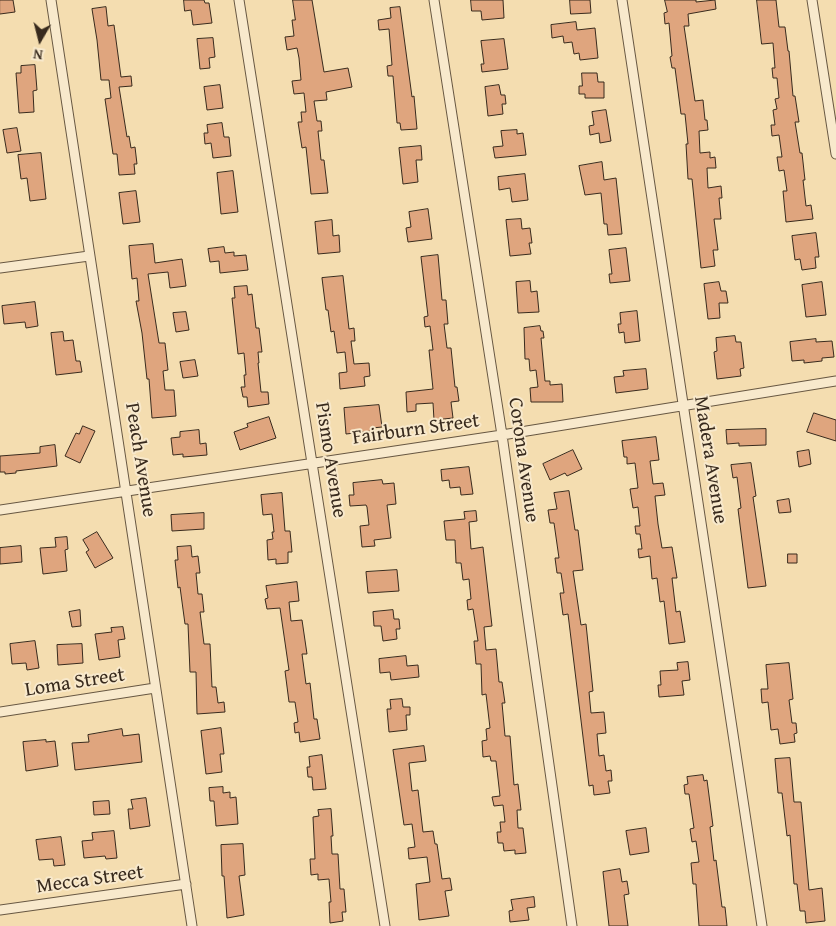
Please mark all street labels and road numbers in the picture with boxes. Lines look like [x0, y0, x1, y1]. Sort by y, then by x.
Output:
street label: Madera Avenue [688, 394, 732, 526]
street label: Corona Avenue [502, 396, 544, 524]
street label: Pismo Avenue [309, 400, 351, 520]
street label: Peach Avenue [119, 401, 161, 519]
street label: Fairburn Street [351, 409, 481, 451]
street label: Loma Street [23, 663, 127, 703]
street label: Mecca Street [35, 861, 145, 899]

